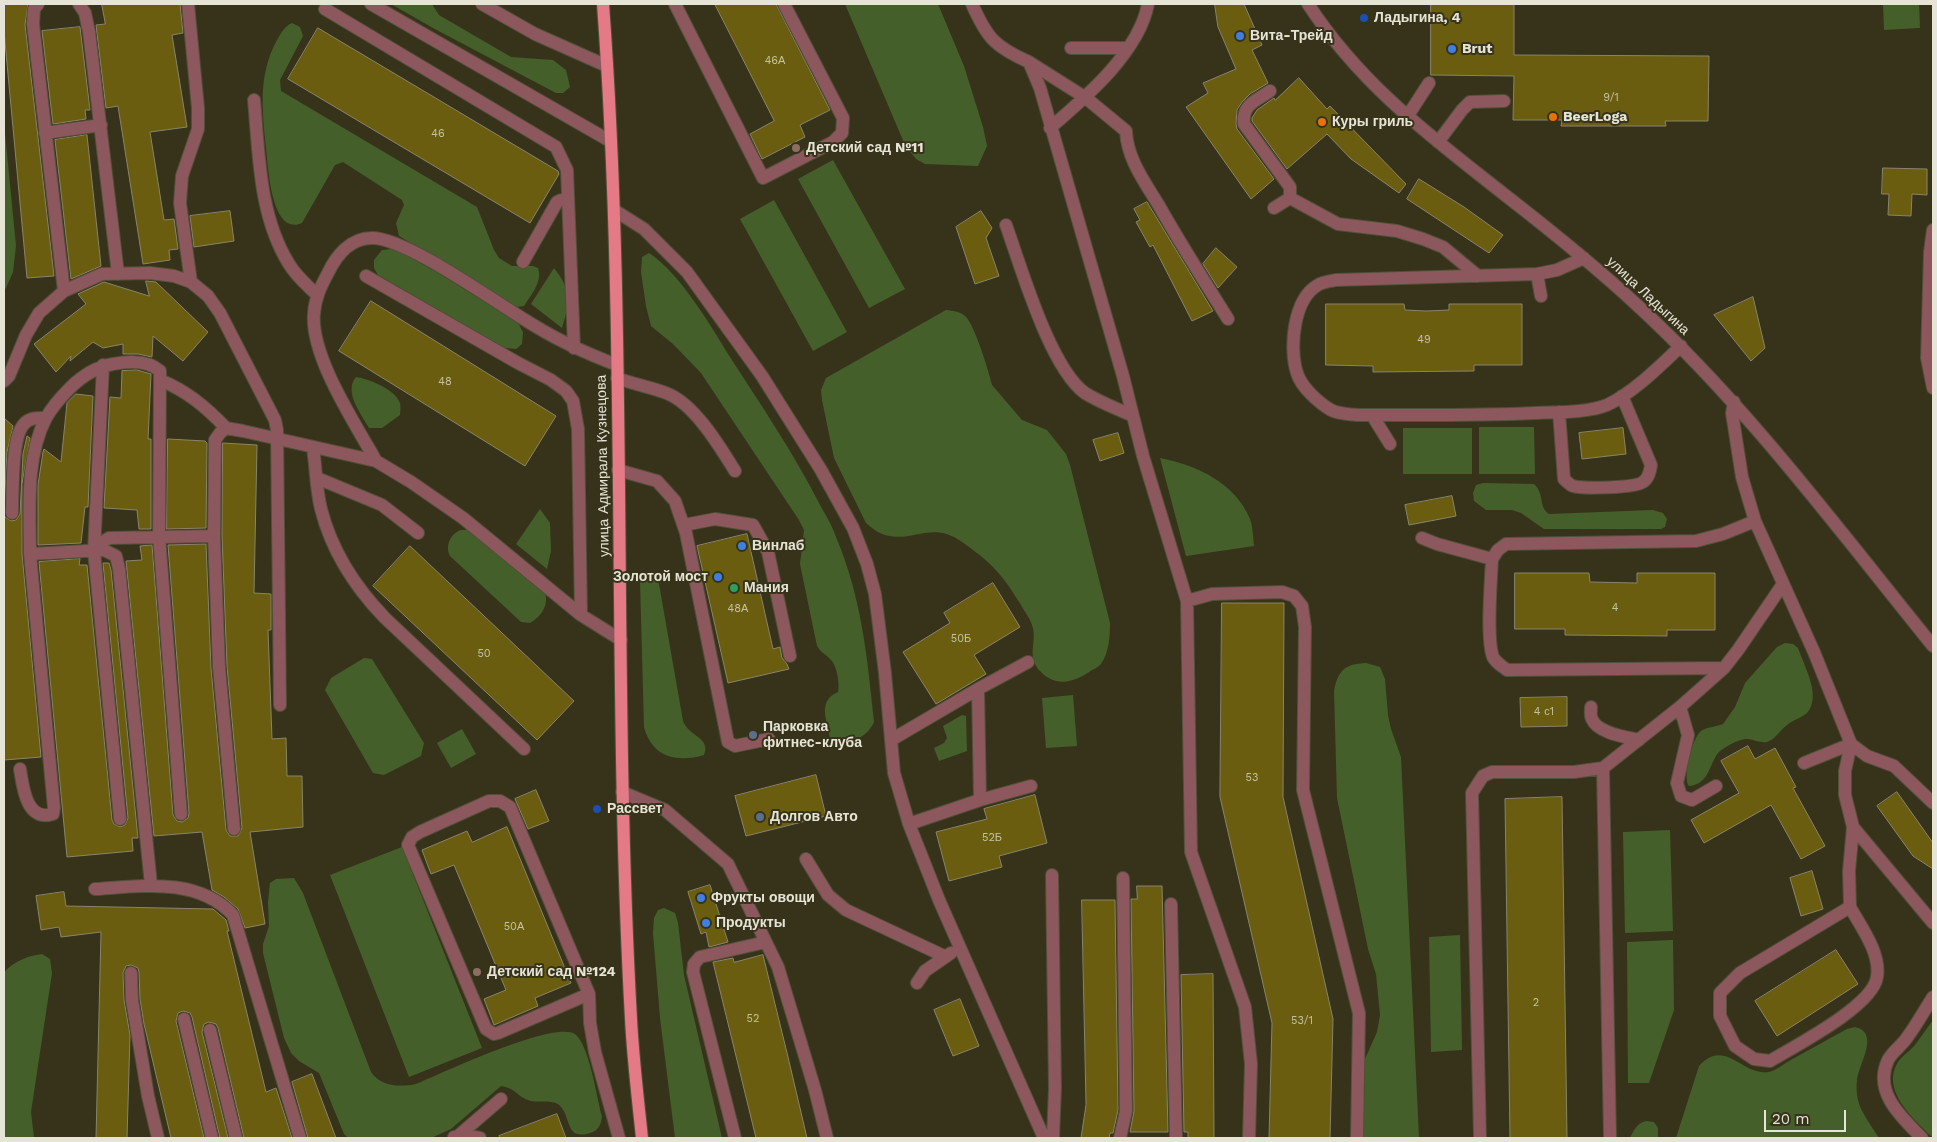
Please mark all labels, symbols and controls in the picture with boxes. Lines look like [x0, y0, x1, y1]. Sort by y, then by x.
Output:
place label: Ладыгина, 4 [1374, 10, 1461, 26]
marker: Ладыгина, 4 [1358, 12, 1370, 24]
place label: Вита-Трейд [1250, 28, 1333, 44]
marker: Вита-Трейд [1234, 30, 1246, 42]
place label: Brut [1462, 41, 1492, 57]
marker: Brut [1446, 43, 1458, 55]
house number: 46А [765, 54, 785, 68]
house number: 9/1 [1603, 91, 1619, 105]
place label: BeerLoga [1563, 109, 1627, 125]
marker: BeerLoga [1547, 111, 1559, 123]
place label: Куры гриль [1332, 114, 1413, 130]
marker: Куры гриль [1316, 116, 1328, 128]
house number: 46 [431, 127, 445, 141]
place label: Детский сад №11 [806, 140, 923, 156]
marker: Детский сад №11 [790, 142, 802, 154]
street label: улица Ладыгина [1603, 253, 1693, 339]
house number: 49 [1417, 333, 1431, 347]
house number: 48 [438, 375, 452, 389]
street label: улица Адмирала Кузнецова [593, 375, 613, 557]
place label: Винлаб [752, 538, 804, 554]
marker: Винлаб [736, 540, 748, 552]
place label: Золотой мост [613, 569, 708, 585]
marker: Золотой мост [712, 571, 724, 583]
place label: Мания [744, 580, 789, 596]
marker: Мания [728, 582, 740, 594]
house number: 4 [1612, 601, 1618, 615]
house number: 48А [728, 602, 748, 616]
house number: 50Б [951, 632, 971, 646]
house number: 50 [477, 647, 491, 661]
house number: 4 с1 [1534, 705, 1554, 719]
place label: Парковка фитнес-клуба [763, 719, 862, 752]
marker: Парковка фитнес-клуба [747, 729, 759, 741]
house number: 53 [1246, 771, 1258, 785]
place label: Рассвет [607, 801, 662, 817]
marker: Рассвет [591, 803, 603, 815]
place label: Долгов Авто [770, 809, 858, 825]
marker: Долгов Авто [754, 811, 766, 823]
house number: 52Б [982, 831, 1002, 845]
place label: Фрукты овощи [711, 890, 815, 906]
marker: Фрукты овощи [695, 892, 707, 904]
place label: Продукты [716, 915, 786, 931]
marker: Продукты [700, 917, 712, 929]
house number: 50А [504, 920, 524, 934]
place label: Детский сад №124 [487, 964, 616, 980]
marker: Детский сад №124 [471, 966, 483, 978]
house number: 2 [1533, 996, 1539, 1010]
house number: 52 [747, 1012, 759, 1026]
house number: 53/1 [1291, 1014, 1313, 1028]
scale bar [1767, 1100, 1850, 1132]
text: 20 m [1772, 1110, 1810, 1128]

